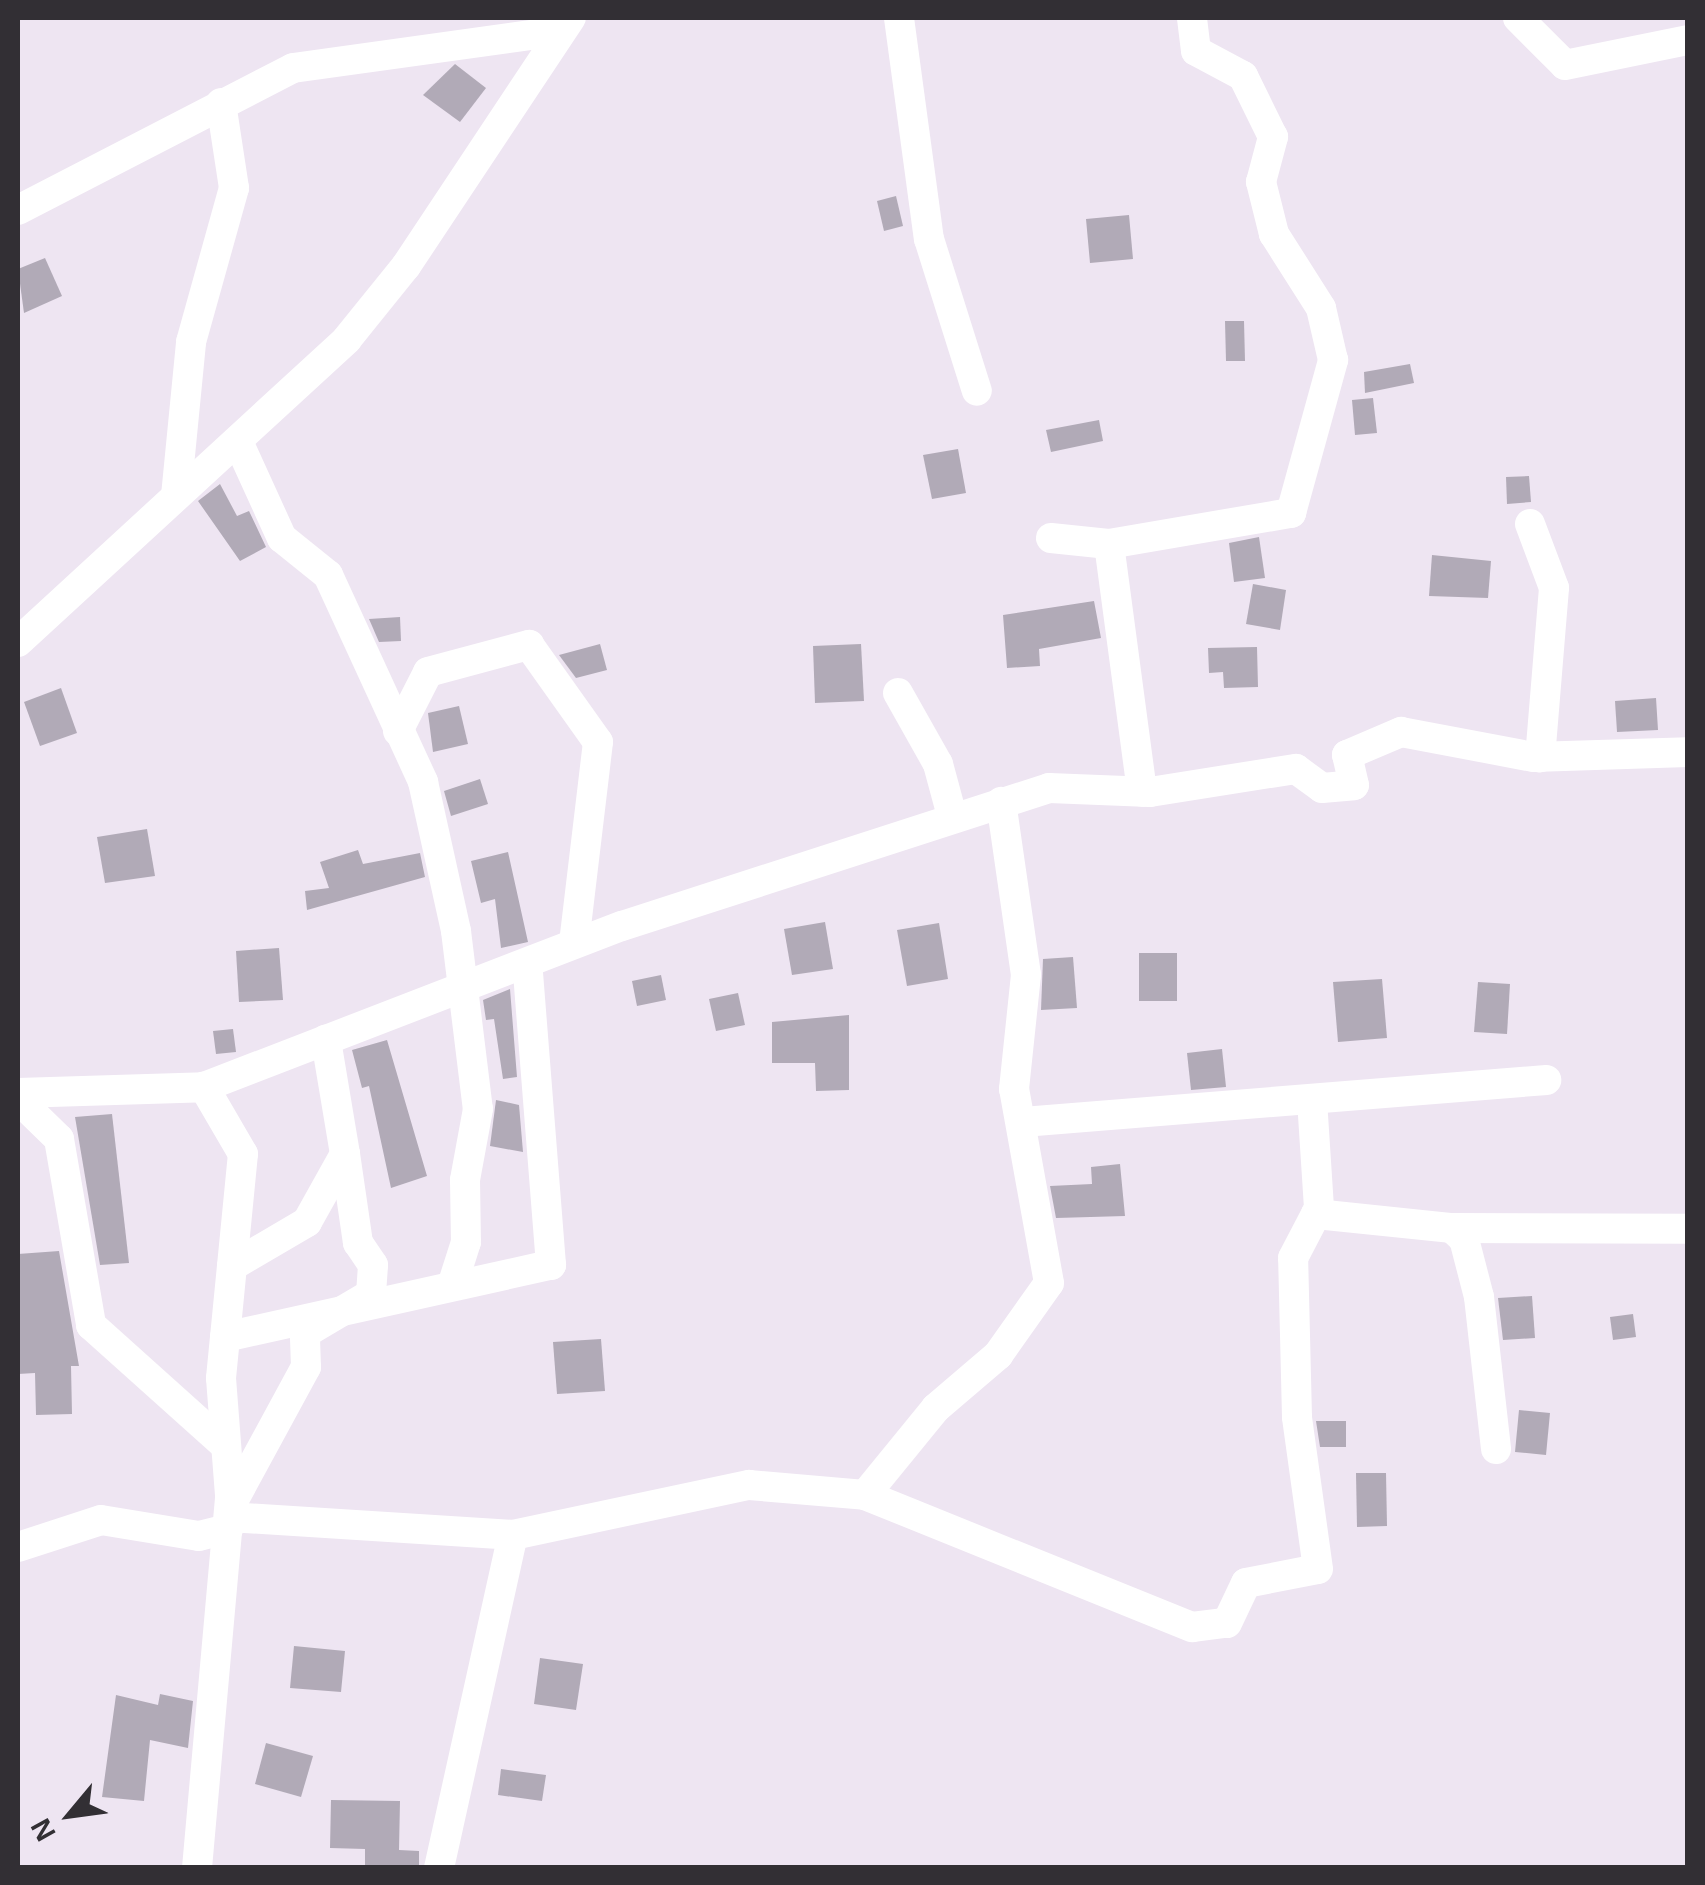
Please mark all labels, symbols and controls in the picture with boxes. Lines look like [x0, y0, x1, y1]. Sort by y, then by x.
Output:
north arrow [20, 1765, 120, 1865]
text: N [25, 1813, 62, 1846]

